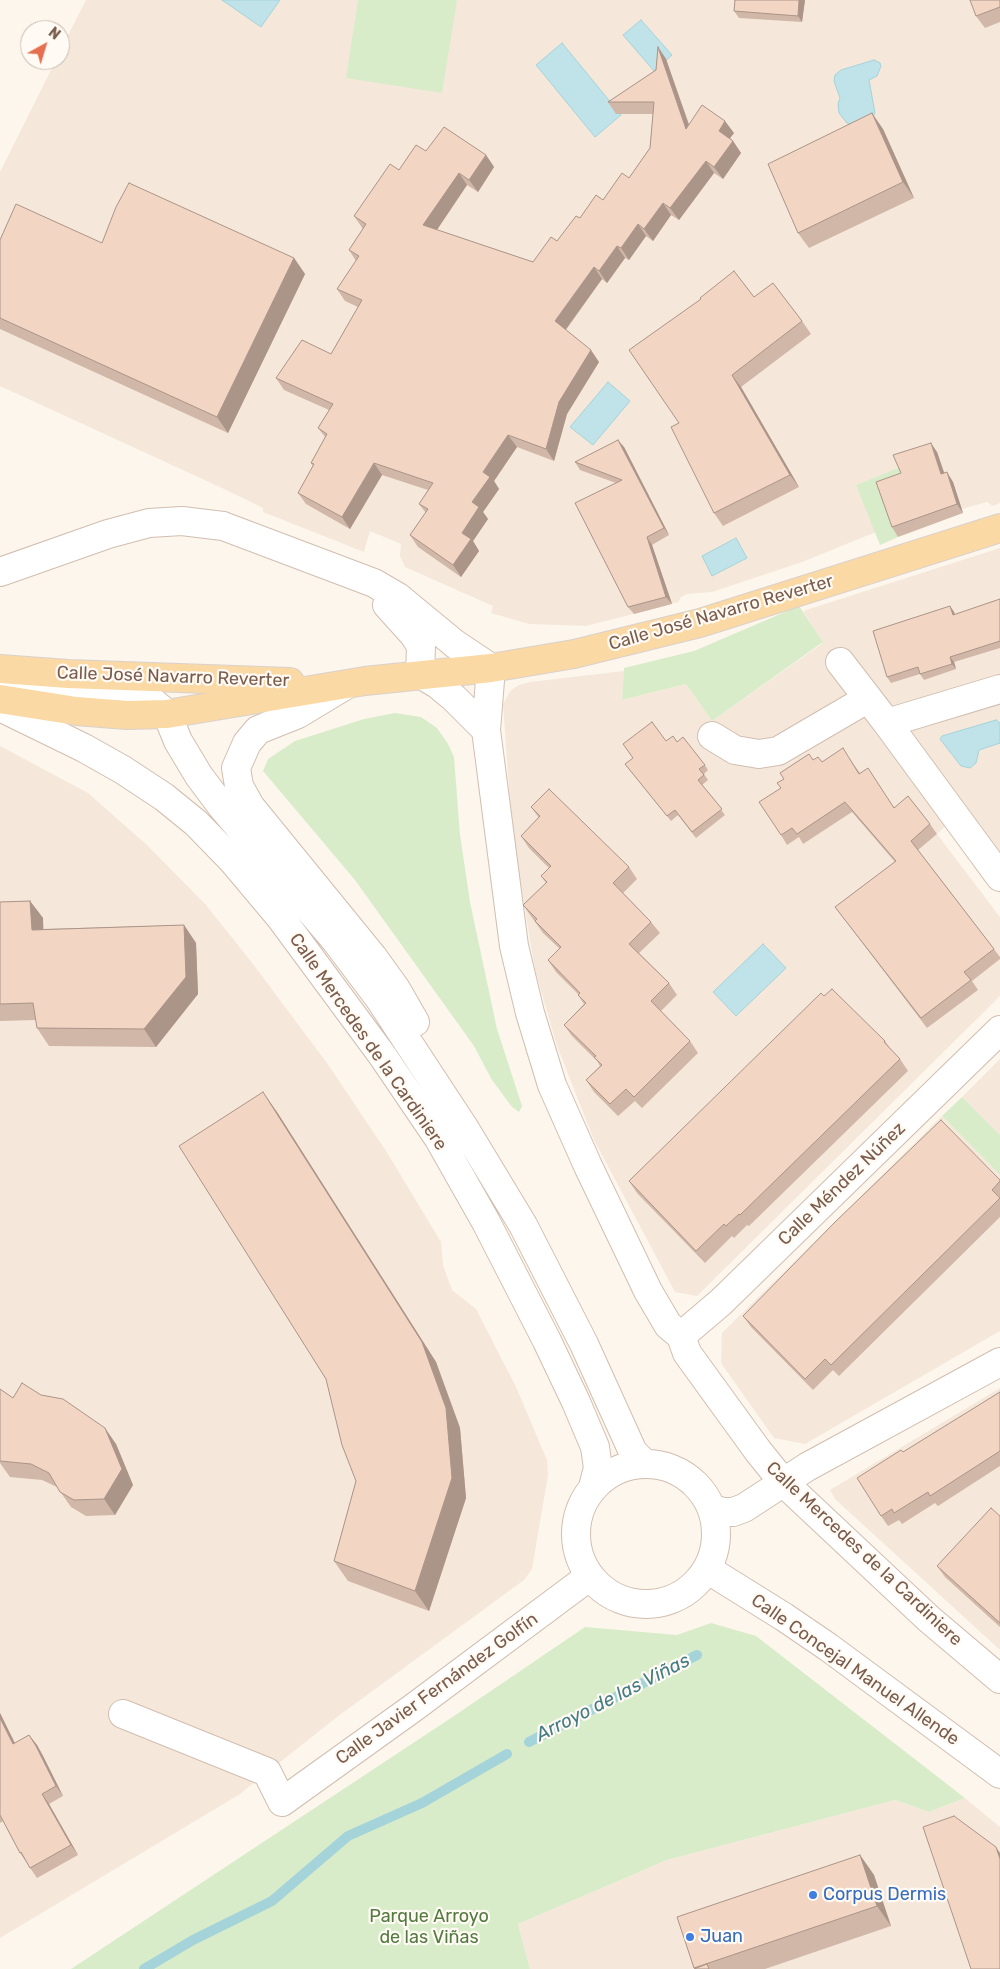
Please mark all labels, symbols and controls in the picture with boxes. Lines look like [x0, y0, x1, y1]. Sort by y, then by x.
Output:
north arrow [20, 20, 70, 70]
text: N [45, 24, 63, 44]
street label: Calle José Navarro Reverter [606, 571, 836, 655]
street label: Calle José Navarro Reverter [56, 662, 290, 692]
street label: Calle Mercedes de la Cardiniere [285, 929, 451, 1155]
street label: Calle Méndez Núñez [774, 1118, 910, 1250]
street label: Calle Mercedes de la Cardiniere [761, 1457, 967, 1651]
street label: Calle Concejal Manuel Allende [747, 1590, 963, 1750]
street label: Calle Javier Fernández Golfín [332, 1608, 542, 1770]
water label: Arroyo de las Viñas [532, 1649, 694, 1747]
place label: Corpus Dermis [823, 1884, 946, 1906]
marker: Corpus Dermis [807, 1889, 819, 1901]
park label: Parque Arroyo de las Viñas [369, 1906, 489, 1948]
place label: Juan [700, 1926, 743, 1948]
marker: Juan [684, 1931, 696, 1943]

